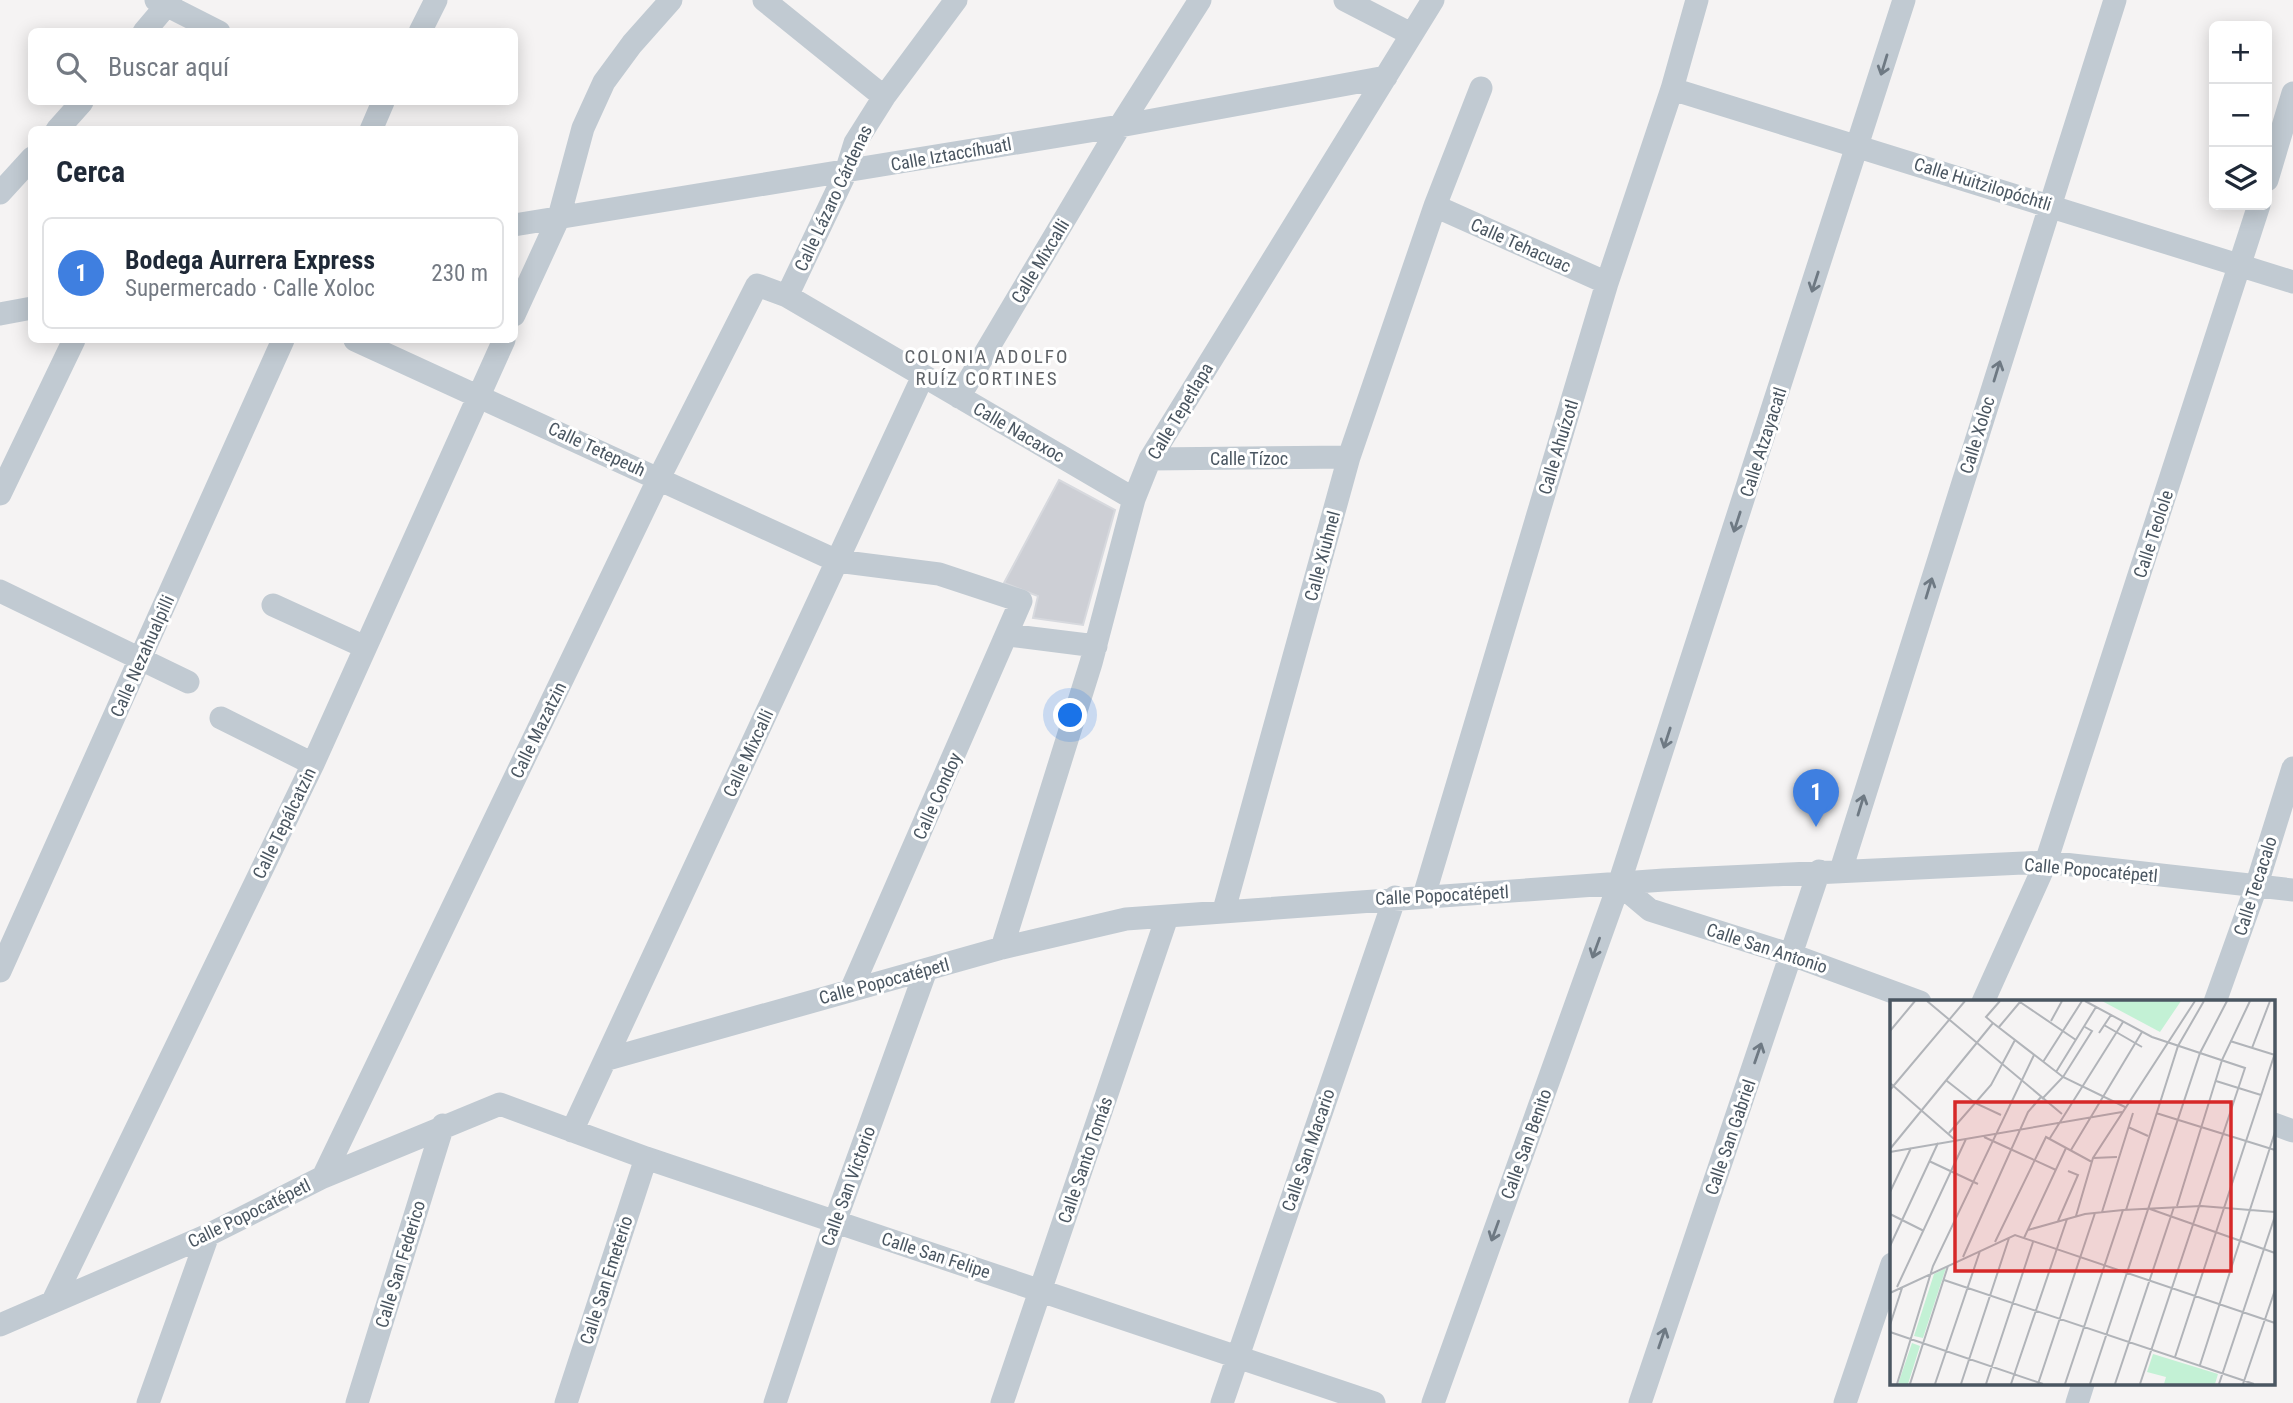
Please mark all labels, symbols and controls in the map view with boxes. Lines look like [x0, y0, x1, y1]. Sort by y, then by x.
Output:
map controls [2209, 21, 2272, 210]
button: + [2209, 21, 2272, 84]
search box [28, 28, 518, 105]
icon: search [52, 48, 90, 86]
text: Buscar aquí [108, 52, 229, 82]
one-way arrow [1877, 54, 1890, 76]
button: − [2209, 84, 2272, 147]
street label: Calle Lázaro Cárdenas [790, 122, 876, 274]
street label: Calle Iztaccíhuatl [889, 133, 1013, 175]
button: layers [2209, 147, 2272, 210]
street label: Calle Huitzilopóchtli [1912, 153, 2054, 215]
text: Cerca [56, 154, 125, 189]
street label: Calle Tehacuac [1468, 214, 1574, 276]
street label: Calle Mixcalli [1007, 215, 1073, 307]
text: Bodega Aurrera Express [125, 245, 375, 275]
text: 1 [75, 260, 87, 287]
text: 230 m [431, 260, 488, 287]
one-way arrow [1807, 270, 1820, 292]
text: Supermercado · Calle Xoloc [125, 275, 375, 302]
district label: COLONIA ADOLFO RUÍZ CORTINES [905, 345, 1069, 390]
street label: Calle Tepetlapa [1143, 359, 1217, 463]
one-way arrow [1991, 360, 2004, 382]
street label: Calle Atzayacatl [1735, 385, 1791, 499]
street label: Calle Xoloc [1955, 394, 1999, 476]
street label: Calle Ahuízotl [1534, 397, 1582, 497]
street label: Calle Nacaxoc [970, 398, 1068, 466]
street label: Calle Tetepeuh [545, 417, 649, 481]
street label: Calle Tízoc [1210, 448, 1288, 469]
street label: Calle Teolole [2129, 487, 2177, 581]
street label: Calle Xiuhnel [1300, 509, 1344, 603]
one-way arrow [1730, 510, 1742, 532]
one-way arrow [1923, 577, 1936, 599]
street label: Calle Nezahualpilli [106, 592, 178, 720]
street label: Calle Mazatzin [506, 678, 570, 782]
your location [1053, 698, 1087, 732]
street label: Calle Mixcalli [719, 706, 777, 800]
one-way arrow [1660, 727, 1673, 749]
street label: Calle Condoy [909, 749, 966, 843]
street label: Calle Tepálcatzin [248, 764, 320, 882]
pin: 1 [1793, 769, 1839, 827]
one-way arrow [1855, 794, 1868, 816]
street label: Calle Tecacalo [2229, 834, 2281, 938]
street label: Calle Popocatépetl [2023, 854, 2159, 886]
street label: Calle Popocatépetl [1375, 881, 1509, 909]
street label: Calle San Antonio [1704, 919, 1830, 977]
one-way arrow [1589, 937, 1602, 959]
street label: Calle Popocatépetl [817, 954, 951, 1008]
inset map [1890, 1000, 2276, 1386]
one-way arrow [1753, 1043, 1766, 1065]
street label: Calle San Gabriel [1700, 1076, 1760, 1198]
street label: Calle San Macario [1277, 1086, 1339, 1214]
street label: Calle San Benito [1496, 1086, 1556, 1202]
street label: Calle Santo Tomás [1054, 1094, 1116, 1226]
street label: Calle San Victorio [817, 1123, 879, 1249]
street label: Calle Popocatépetl [184, 1174, 314, 1252]
street label: Calle San Federico [371, 1198, 429, 1330]
street label: Calle San Emeterio [575, 1213, 637, 1347]
one-way arrow [1487, 1220, 1500, 1242]
street label: Calle San Felipe [879, 1228, 993, 1282]
one-way arrow [1657, 1328, 1669, 1350]

